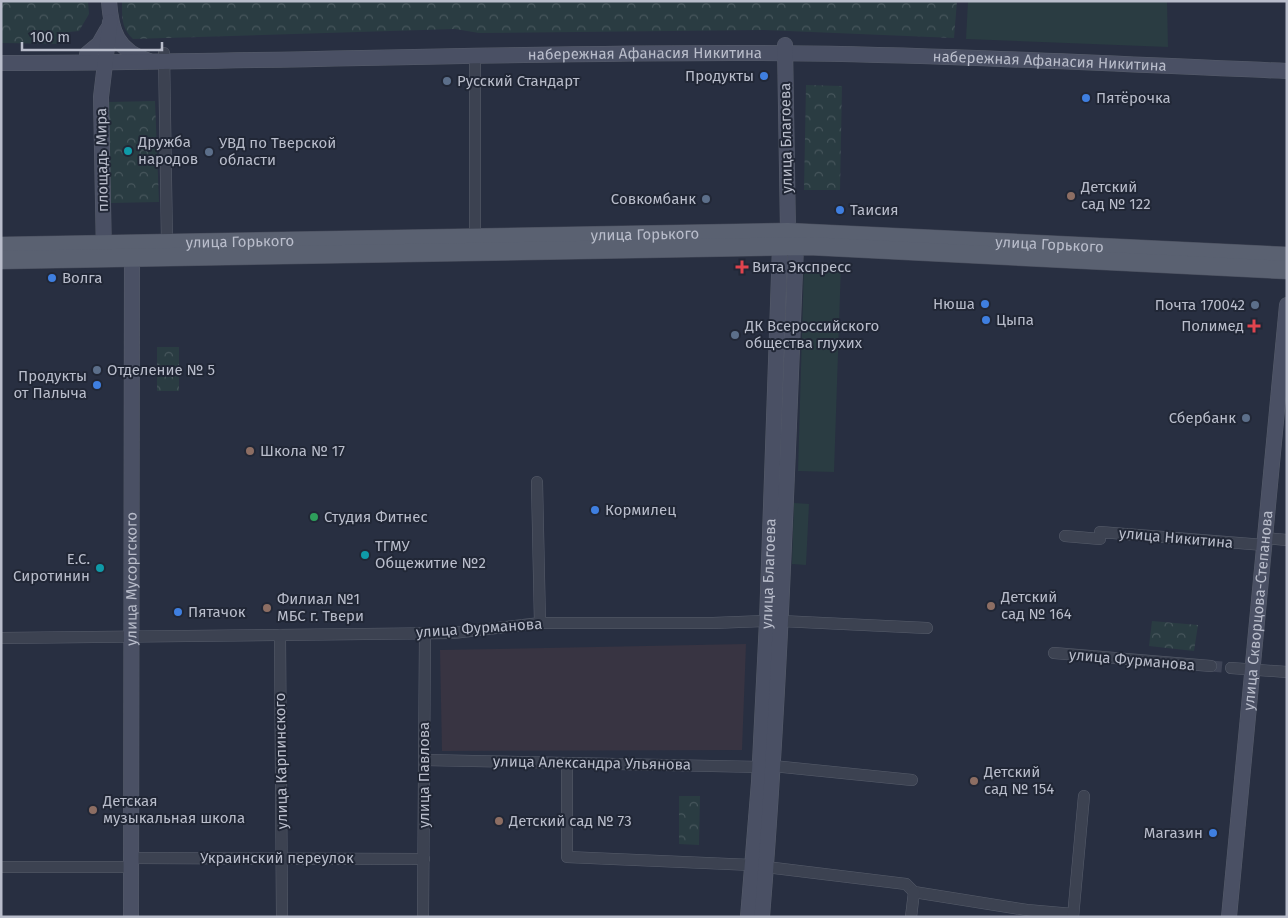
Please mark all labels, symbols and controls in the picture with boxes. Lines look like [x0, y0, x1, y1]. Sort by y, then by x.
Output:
scale bar [22, 20, 162, 52]
text: 100 m [30, 28, 70, 46]
street label: набережная Афанасия Никитина [528, 44, 762, 64]
street label: набережная Афанасия Никитина [932, 48, 1167, 75]
place label: Продукты [685, 67, 754, 85]
marker: Продукты [758, 70, 770, 82]
place label: Русский Стандарт [457, 72, 580, 90]
marker: Русский Стандарт [441, 75, 453, 87]
street label: улица Благоева [776, 83, 796, 193]
place label: Пятёрочка [1096, 89, 1171, 107]
marker: Пятёрочка [1080, 92, 1092, 104]
street label: площадь Мира [92, 108, 112, 212]
place label: Дружба народов [137, 133, 198, 168]
place label: УВД по Тверской области [219, 134, 336, 169]
marker: Дружба народов [122, 145, 134, 157]
marker: УВД по Тверской области [203, 146, 215, 158]
place label: Детский сад № 122 [1080, 178, 1151, 213]
place label: Совкомбанк [611, 190, 696, 208]
marker: Детский сад № 122 [1065, 190, 1077, 202]
marker: Совкомбанк [700, 193, 712, 205]
place label: Таисия [850, 201, 899, 219]
marker: Таисия [834, 204, 846, 216]
street label: улица Горького [590, 225, 699, 245]
street label: улица Горького [185, 232, 294, 252]
street label: улица Горького [995, 233, 1104, 256]
place label: Вита Экспресс [752, 258, 851, 276]
marker: Вита Экспресс [736, 261, 748, 273]
place label: Волга [62, 269, 102, 287]
marker: Волга [46, 272, 58, 284]
place label: Нюша [933, 295, 975, 313]
place label: Почта 170042 [1155, 296, 1245, 314]
marker: Нюша [979, 298, 991, 310]
marker: Почта 170042 [1249, 299, 1261, 311]
place label: Цыпа [996, 311, 1034, 329]
marker: Цыпа [980, 314, 992, 326]
place label: ДК Всероссийского общества глухих [744, 317, 879, 352]
place label: Полимед [1181, 317, 1244, 335]
marker: Полимед [1248, 320, 1260, 332]
marker: ДК Всероссийского общества глухих [729, 329, 741, 341]
place label: Отделение № 5 [107, 361, 215, 379]
marker: Отделение № 5 [91, 364, 103, 376]
place label: Продукты от Палыча [13, 367, 87, 402]
marker: Продукты от Палыча [91, 379, 103, 391]
place label: Сбербанк [1169, 409, 1236, 427]
marker: Сбербанк [1240, 412, 1252, 424]
place label: Школа № 17 [260, 442, 345, 460]
marker: Школа № 17 [244, 445, 256, 457]
place label: Кормилец [605, 501, 676, 519]
marker: Кормилец [589, 504, 601, 516]
place label: Студия Фитнес [324, 508, 428, 526]
street label: улица Скворцова-Степанова [1240, 509, 1277, 711]
marker: Студия Фитнес [308, 511, 320, 523]
street label: улица Мусоргского [122, 512, 141, 646]
street label: улица Благоева [758, 518, 780, 629]
street label: улица Никитина [1118, 524, 1234, 552]
place label: ТГМУ Общежитие №2 [375, 537, 486, 572]
marker: ТГМУ Общежитие №2 [359, 549, 371, 561]
place label: Е.С. Сиротинин [13, 550, 90, 585]
marker: Е.С. Сиротинин [94, 562, 106, 574]
place label: Детский сад № 164 [1000, 588, 1072, 623]
place label: Филиал №1 МБС г. Твери [277, 590, 364, 625]
marker: Детский сад № 164 [985, 600, 997, 612]
marker: Филиал №1 МБС г. Твери [261, 602, 273, 614]
place label: Пятачок [188, 603, 246, 621]
marker: Пятачок [172, 606, 184, 618]
street label: улица Фурманова [415, 615, 543, 641]
street label: улица Фурманова [1068, 646, 1196, 674]
street label: улица Карпинского [271, 692, 291, 830]
street label: улица Павлова [415, 722, 433, 828]
street label: улица Александра Ульянова [493, 752, 691, 774]
place label: Детский сад № 154 [983, 763, 1054, 798]
marker: Детский сад № 154 [968, 775, 980, 787]
place label: Детская музыкальная школа [102, 792, 245, 827]
marker: Детская музыкальная школа [87, 804, 99, 816]
place label: Детский сад № 73 [508, 812, 632, 830]
marker: Детский сад № 73 [493, 815, 505, 827]
place label: Магазин [1144, 824, 1203, 842]
marker: Магазин [1207, 827, 1219, 839]
street label: Украинский переулок [200, 849, 354, 867]

